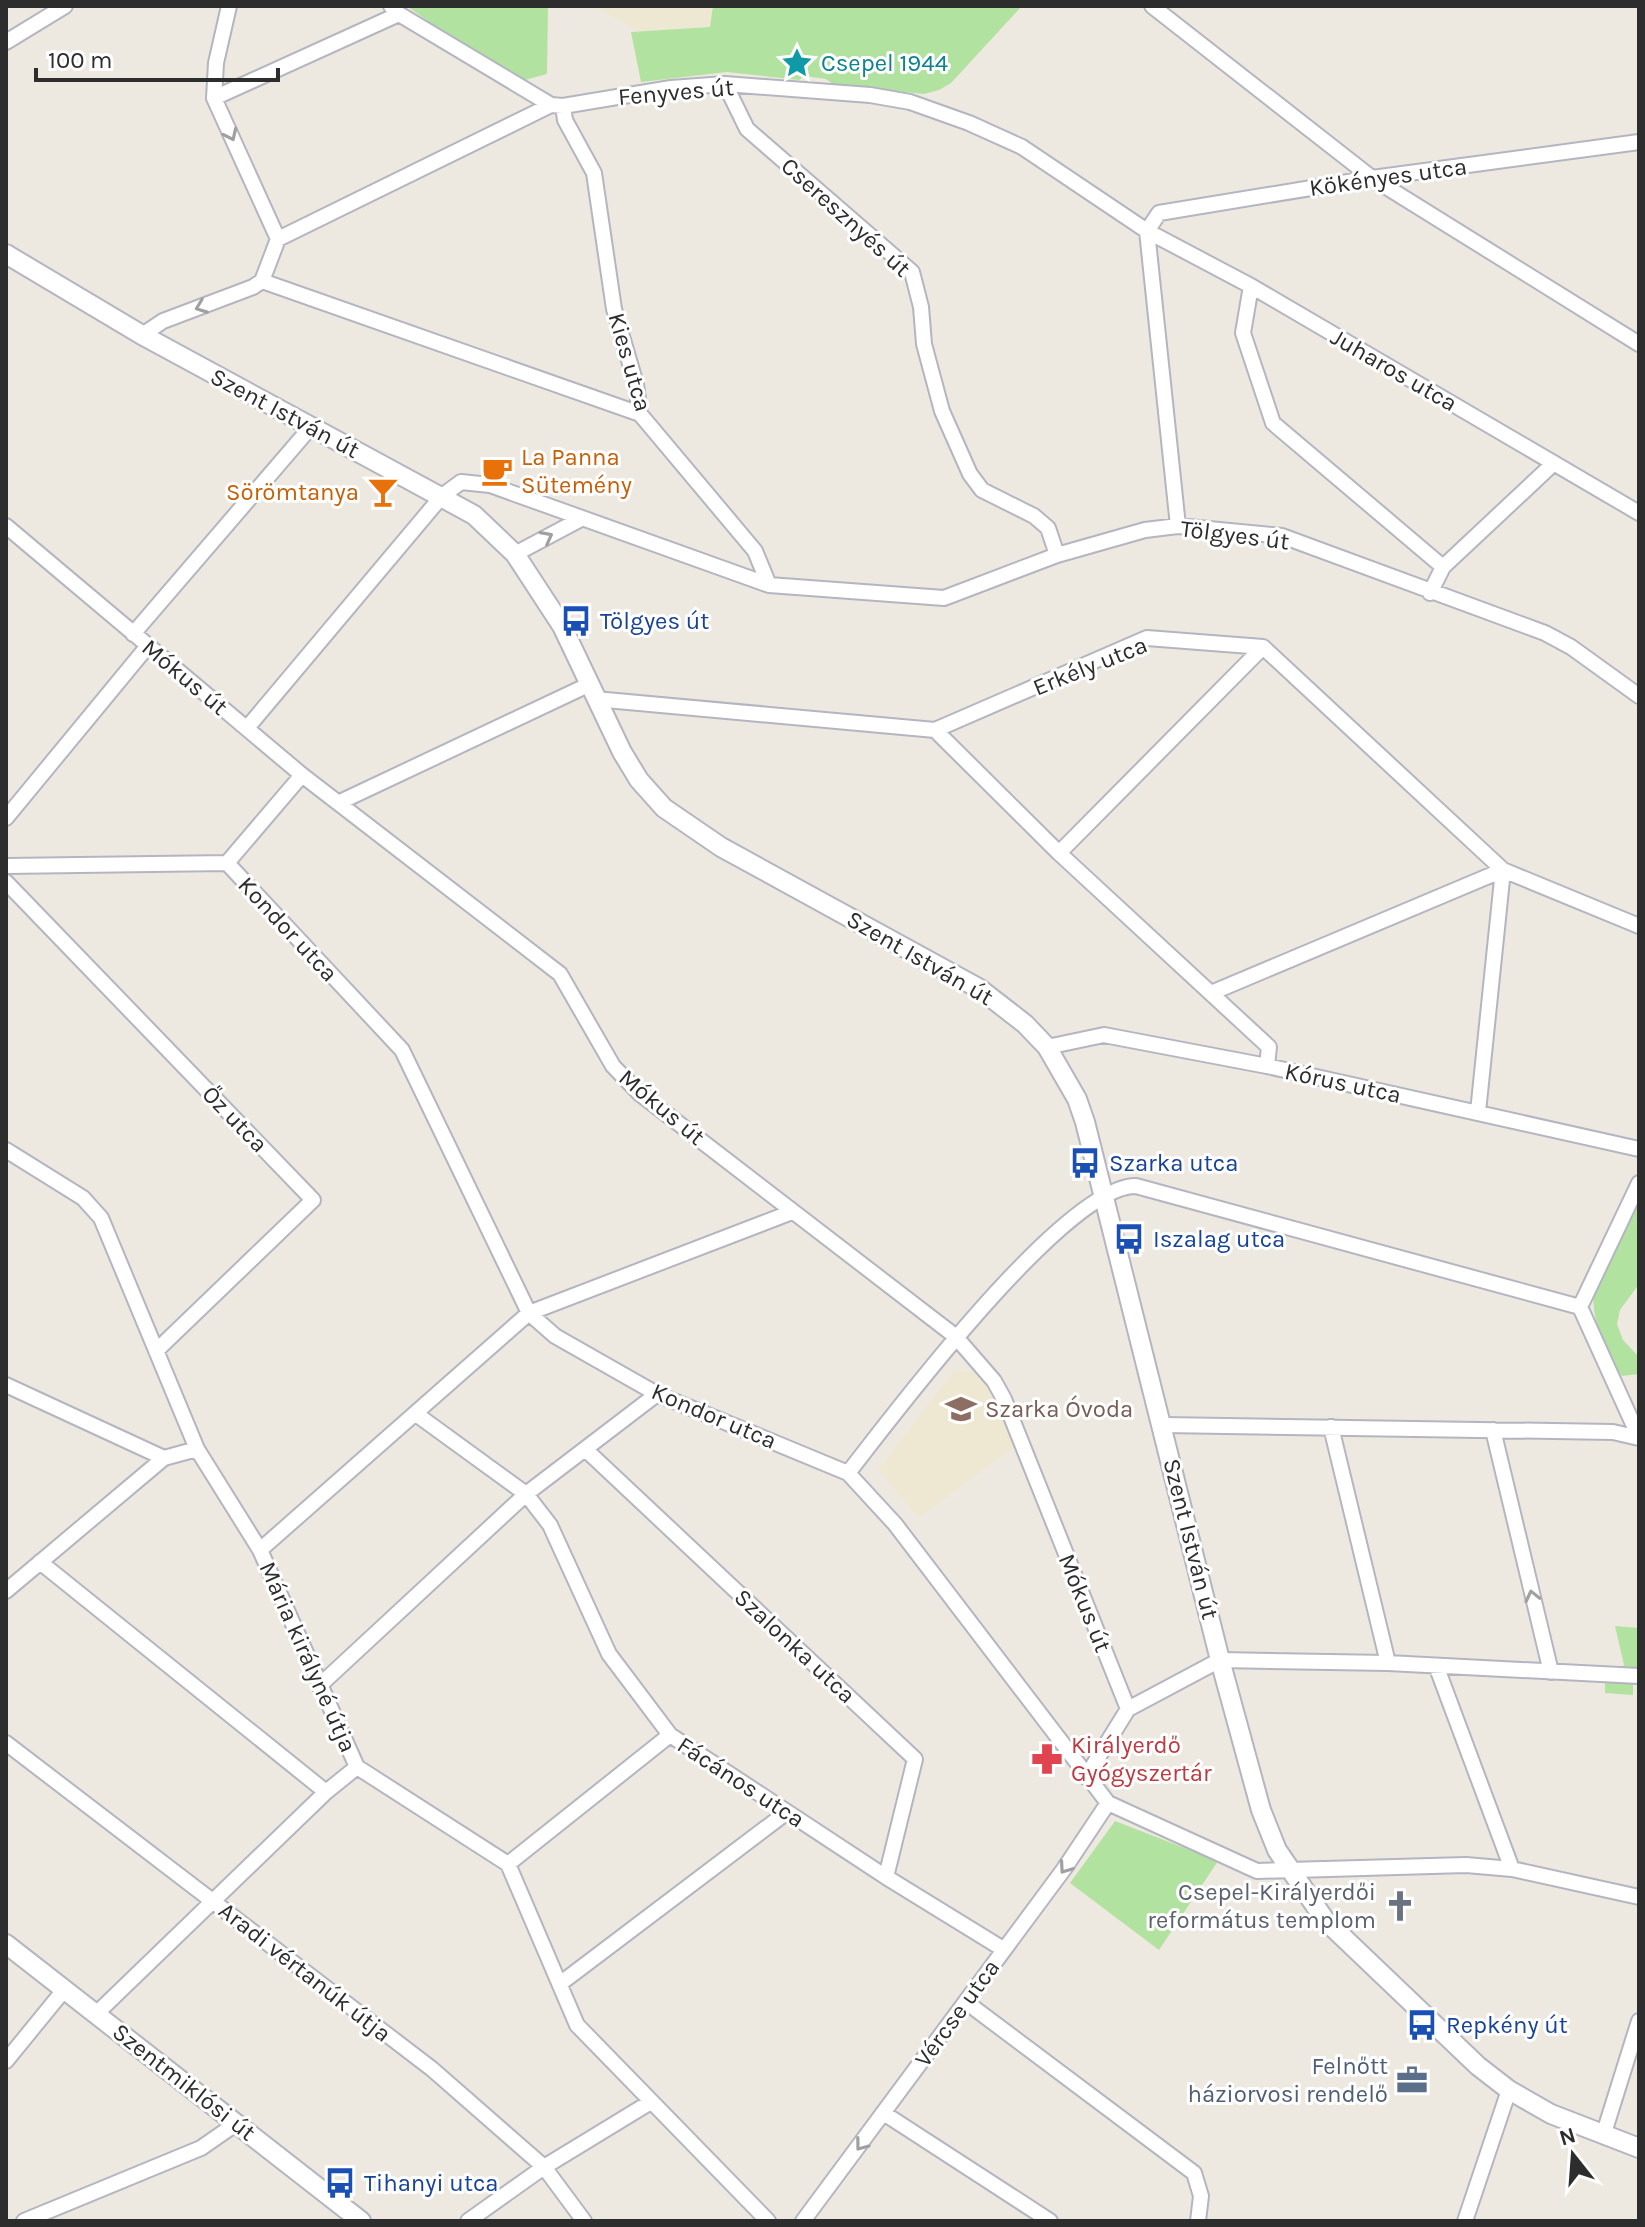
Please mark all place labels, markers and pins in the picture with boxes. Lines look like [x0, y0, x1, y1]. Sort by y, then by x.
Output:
place icon: Csepel 1944 [780, 46, 814, 80]
place label: Csepel 1944 [821, 49, 948, 77]
place label: La Panna Sütemény [521, 443, 632, 499]
cafe icon: La Panna Sütemény [480, 454, 514, 488]
bar icon: Sörömtanya [366, 475, 400, 509]
place label: Sörömtanya [226, 478, 359, 506]
bus stop icon: Tölgyes út [559, 604, 593, 638]
place label: Tölgyes út [600, 607, 709, 635]
bus stop icon: Szarka utca [1068, 1146, 1102, 1180]
place label: Szarka utca [1109, 1149, 1238, 1177]
bus stop icon: Iszalag utca [1112, 1222, 1146, 1256]
place label: Iszalag utca [1153, 1225, 1285, 1253]
school or university icon: Szarka Óvoda [944, 1392, 978, 1426]
place label: Szarka Óvoda [985, 1395, 1133, 1423]
place label: Királyerdő Gyógyszertár [1071, 1731, 1212, 1787]
pharmacy icon: Királyerdő Gyógyszertár [1030, 1742, 1064, 1776]
place label: Csepel-Királyerdői református templom [1147, 1878, 1376, 1934]
church icon: Csepel-Királyerdői református templom [1383, 1889, 1417, 1923]
bus stop icon: Repkény út [1405, 2008, 1439, 2042]
place label: Repkény út [1446, 2011, 1568, 2039]
place label: Felnőtt háziorvosi rendelő [1187, 2052, 1388, 2108]
office icon: Felnőtt háziorvosi rendelő [1395, 2063, 1429, 2097]
bus stop icon: Tihanyi utca [323, 2166, 357, 2200]
place label: Tihanyi utca [364, 2169, 499, 2197]

